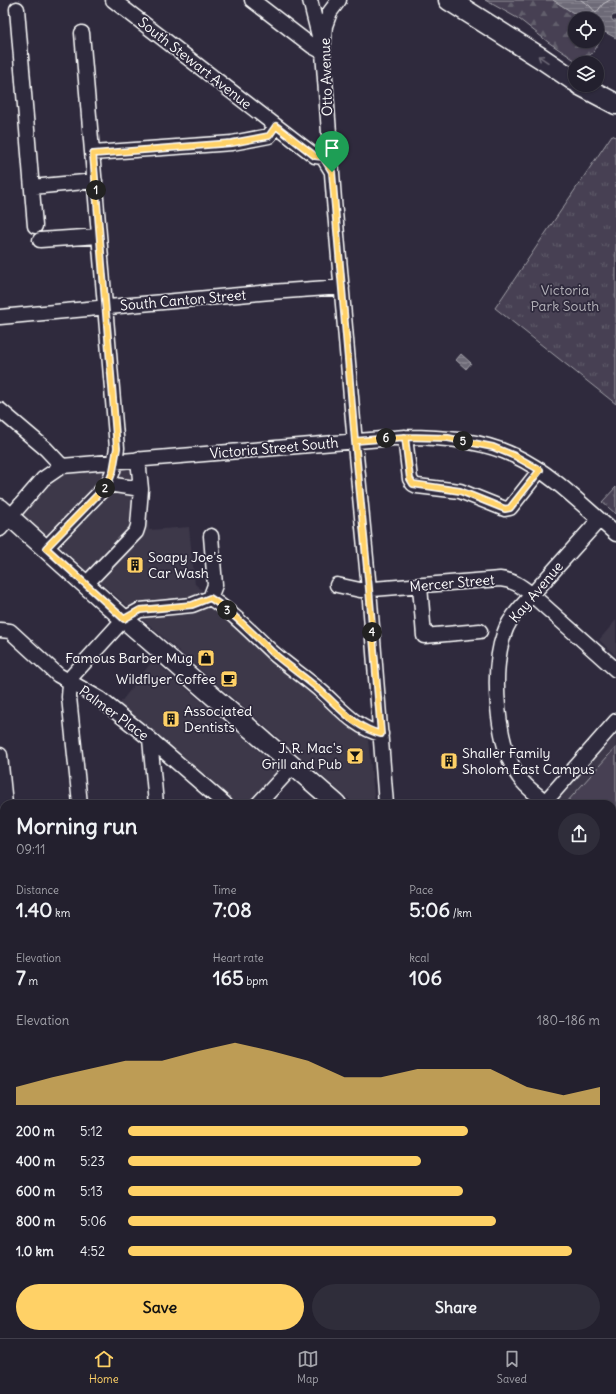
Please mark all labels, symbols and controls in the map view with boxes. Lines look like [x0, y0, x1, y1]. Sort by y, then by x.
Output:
map controls [568, 12, 604, 92]
button: locate [568, 12, 604, 48]
street label: South Stewart Avenue [135, 13, 255, 113]
street label: Otto Avenue [316, 38, 336, 116]
one-way arrow [538, 55, 549, 63]
button: layers [568, 56, 604, 92]
pin [315, 131, 349, 172]
icon: arrive [321, 137, 343, 159]
pin: 1 [86, 180, 106, 200]
text: 1 [94, 183, 98, 197]
park label: Victoria Park South [531, 281, 599, 315]
street label: South Canton Street [119, 286, 247, 314]
pin: 6 [376, 428, 396, 448]
text: 6 [383, 431, 389, 445]
pin: 5 [453, 431, 473, 451]
street label: Victoria Street South [209, 433, 339, 463]
text: 5 [460, 434, 466, 448]
pin: 2 [95, 478, 115, 498]
text: 2 [102, 481, 108, 495]
place label: Soapy Joe's Car Wash [148, 548, 222, 582]
building icon: Soapy Joe's Car Wash [125, 555, 145, 575]
street label: Kay Avenue [505, 558, 567, 626]
street label: Mercer Street [409, 570, 496, 596]
pin: 3 [217, 600, 237, 620]
text: 3 [224, 603, 230, 617]
pin: 4 [362, 622, 382, 642]
text: 4 [369, 625, 375, 639]
shop icon: Famous Barber Mug [196, 648, 216, 668]
place label: Famous Barber Mug [65, 649, 193, 667]
cafe icon: Wildflyer Coffee [219, 669, 239, 689]
place label: Wildflyer Coffee [116, 670, 216, 688]
street label: Palmer Place [76, 682, 152, 744]
place label: Associated Dentists [184, 702, 252, 736]
building icon: Associated Dentists [161, 709, 181, 729]
place label: J. R. Mac's Grill and Pub [261, 739, 342, 773]
place label: Shaller Family Sholom East Campus [462, 744, 595, 778]
bar icon: J. R. Mac's Grill and Pub [345, 746, 365, 766]
building icon: Shaller Family Sholom East Campus [439, 751, 459, 771]
text: Morning run [16, 812, 138, 840]
button: share [558, 813, 600, 855]
text: 09:11 [16, 841, 45, 858]
text: Distance [16, 883, 59, 897]
text: Time [213, 883, 236, 897]
text: Pace [409, 883, 433, 897]
text: 1.40 [16, 897, 52, 922]
text: 7:08 [213, 897, 252, 922]
text: 5:06 [409, 897, 450, 922]
text: km [52, 906, 70, 920]
text: /km [450, 906, 472, 920]
text: Elevation [16, 951, 61, 965]
text: Heart rate [213, 951, 264, 965]
text: kcal [409, 951, 429, 965]
text: 7 [16, 965, 26, 990]
text: 165 [213, 965, 244, 990]
text: 106 [409, 965, 442, 990]
text: m [26, 974, 38, 988]
text: bpm [244, 974, 268, 988]
text: Elevation [16, 1012, 69, 1029]
text: 180–186 m [537, 1012, 600, 1029]
text: 200 m [16, 1123, 55, 1140]
text: 5:12 [80, 1123, 103, 1140]
text: 400 m [16, 1153, 55, 1170]
text: 5:23 [80, 1153, 105, 1170]
text: 600 m [16, 1183, 55, 1200]
text: 5:13 [80, 1183, 103, 1200]
text: 800 m [16, 1213, 55, 1230]
text: 5:06 [80, 1213, 106, 1230]
text: 1.0 km [16, 1243, 54, 1260]
text: 4:52 [80, 1243, 105, 1260]
button: Save [16, 1284, 304, 1330]
button: Share [312, 1284, 600, 1330]
tab: Home [89, 1348, 119, 1386]
tab: Map [297, 1348, 319, 1386]
tab: Saved [497, 1348, 527, 1386]

